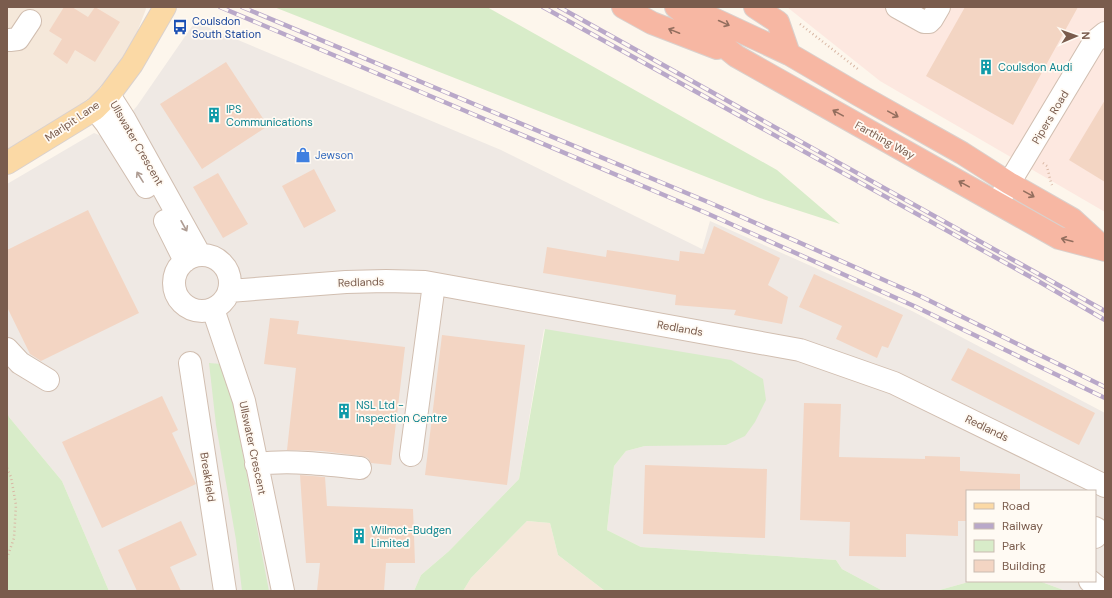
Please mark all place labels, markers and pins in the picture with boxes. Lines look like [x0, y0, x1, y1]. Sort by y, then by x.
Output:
place label: Coulsdon South Station [192, 14, 261, 41]
bus stop icon: Coulsdon South Station [171, 18, 189, 36]
building icon: Coulsdon Audi [977, 58, 995, 76]
place label: Coulsdon Audi [998, 60, 1072, 74]
place label: IPS Communications [226, 102, 313, 129]
building icon: IPS Communications [205, 106, 223, 124]
shop icon: Jewson [294, 146, 312, 164]
place label: Jewson [315, 148, 353, 162]
place label: NSL Ltd - Inspection Centre [356, 398, 447, 425]
building icon: NSL Ltd - Inspection Centre [335, 402, 353, 420]
place label: Wilmot-Budgen Limited [371, 523, 451, 550]
building icon: Wilmot-Budgen Limited [350, 527, 368, 545]

